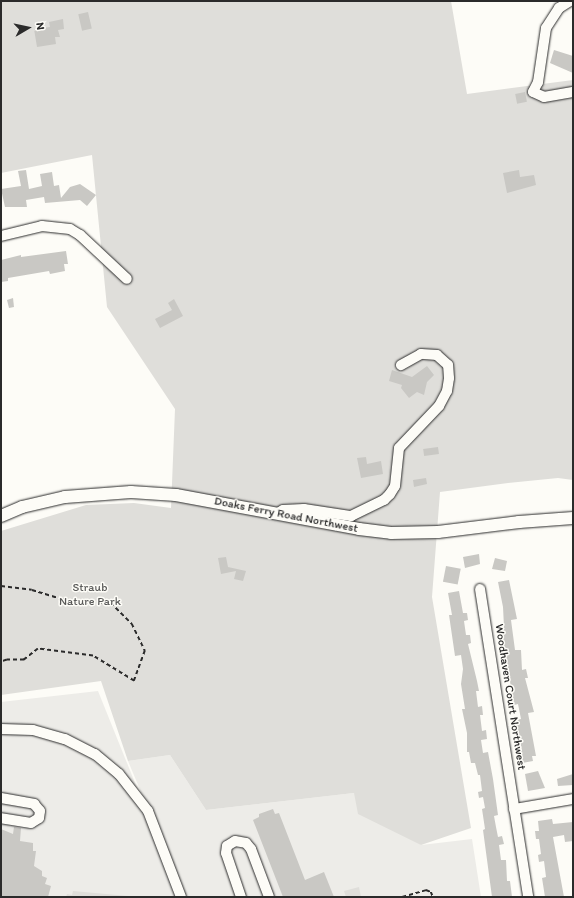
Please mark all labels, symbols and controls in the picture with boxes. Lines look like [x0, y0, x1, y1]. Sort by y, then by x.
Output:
north arrow [8, 8, 48, 48]
text: N [33, 21, 47, 31]
street label: Doaks Ferry Road Northwest [213, 494, 359, 536]
park label: Straub Nature Park [59, 581, 121, 609]
street label: Woodhaven Court Northwest [491, 623, 529, 771]

